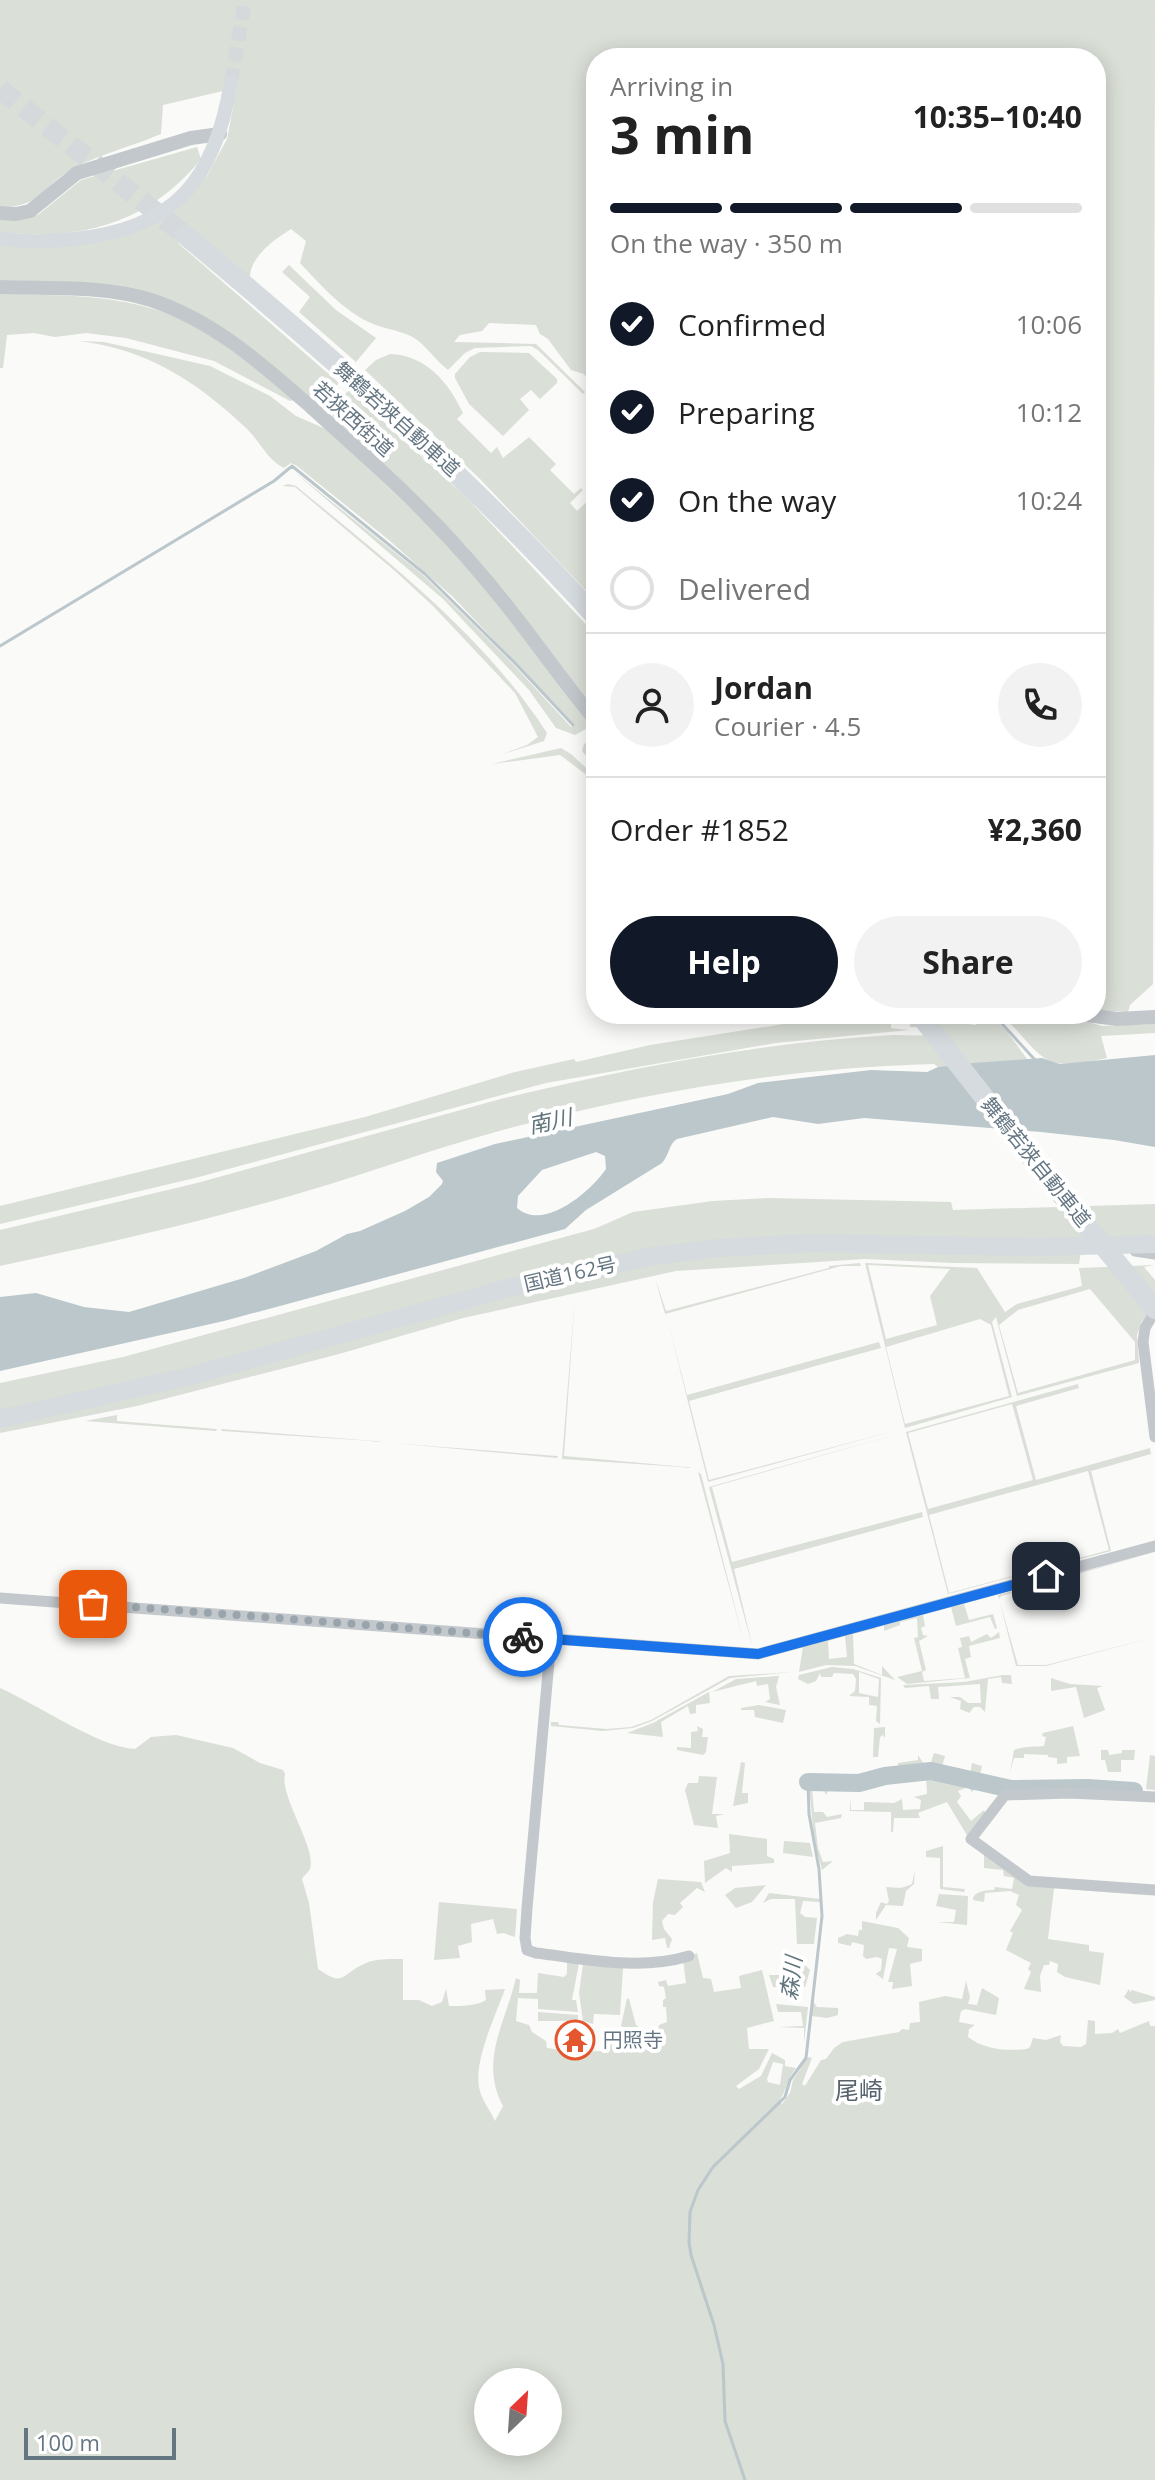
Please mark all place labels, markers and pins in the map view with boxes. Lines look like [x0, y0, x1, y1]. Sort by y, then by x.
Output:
pin [1012, 1542, 1080, 1610]
pin [59, 1570, 127, 1638]
temple icon: 円照寺 [554, 2019, 596, 2061]
place label: 円照寺 [603, 2026, 663, 2053]

